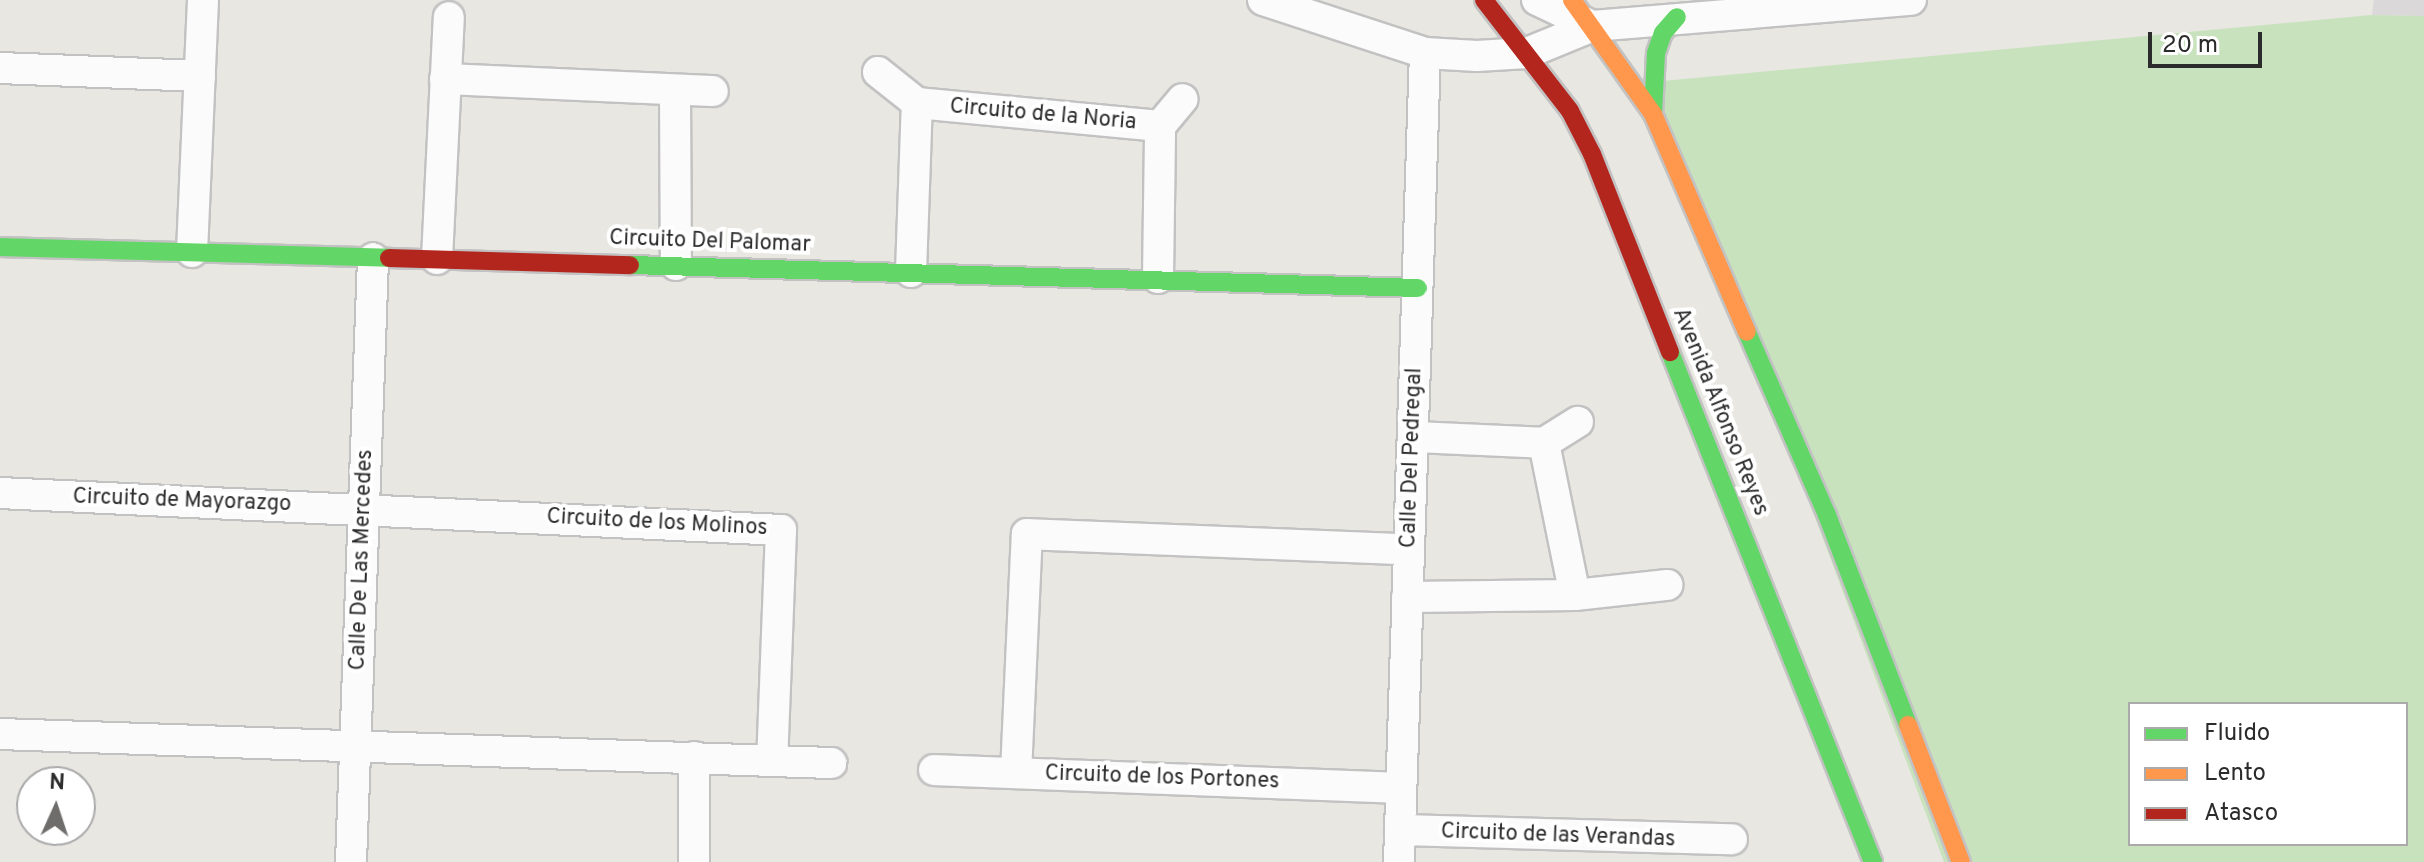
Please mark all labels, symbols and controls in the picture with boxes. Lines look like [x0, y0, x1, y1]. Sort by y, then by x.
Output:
scale bar [2152, 16, 2266, 66]
text: 20 m [2162, 31, 2218, 61]
street label: Circuito de la Noria [949, 94, 1137, 136]
street label: Circuito Del Palomar [609, 225, 811, 259]
street label: Avenida Alfonso Reyes [1666, 304, 1774, 520]
street label: Calle Del Pedregal [1396, 367, 1428, 549]
street label: Calle De Las Mercedes [345, 449, 379, 671]
street label: Circuito de Mayorazgo [72, 484, 292, 518]
street label: Circuito de los Molinos [546, 504, 768, 542]
legend [2128, 702, 2408, 846]
text: Fluido [2204, 719, 2270, 749]
text: Lento [2204, 759, 2266, 789]
street label: Circuito de los Portones [1044, 761, 1280, 795]
north arrow [16, 766, 96, 846]
text: N [49, 770, 66, 797]
text: Atasco [2204, 799, 2278, 829]
street label: Circuito de las Verandas [1440, 819, 1676, 853]

